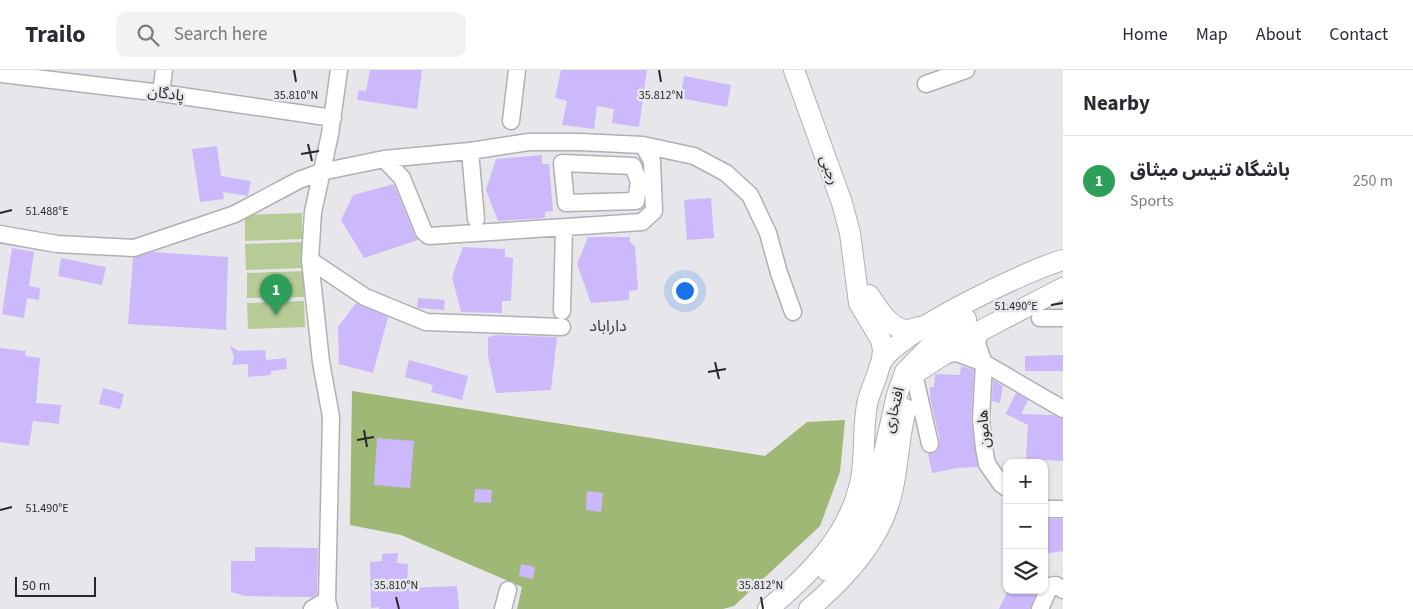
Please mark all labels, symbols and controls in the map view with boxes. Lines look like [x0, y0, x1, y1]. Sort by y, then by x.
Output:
search box [116, 12, 466, 57]
text: Trailo [25, 17, 86, 52]
icon: search [134, 21, 162, 49]
text: Search here [174, 21, 267, 48]
text: Home [1122, 22, 1168, 47]
text: Map [1196, 22, 1228, 47]
text: About [1256, 22, 1301, 47]
text: Contact [1329, 22, 1388, 47]
street label: پادگان [146, 81, 186, 107]
text: 35.810°N [274, 87, 318, 104]
text: 35.812°N [639, 87, 683, 104]
text: Nearby [1083, 88, 1150, 118]
street label: رجبی [814, 152, 844, 188]
text: باشگاه تنيس ميثاق [1130, 157, 1290, 184]
text: 1 [1095, 170, 1103, 192]
text: 250 m [1353, 170, 1393, 192]
text: Sports [1130, 190, 1174, 212]
text: 51.488°E [25, 203, 69, 220]
pin: 1 [260, 274, 292, 315]
your location [672, 278, 698, 304]
text: 51.490°E [994, 298, 1038, 315]
district label: داراباد [589, 315, 627, 337]
street label: افتخاری [878, 385, 910, 435]
street label: هامون [972, 409, 996, 449]
map controls [1003, 459, 1048, 594]
button: + [1003, 459, 1048, 504]
text: 51.490°E [25, 500, 69, 517]
button: − [1003, 504, 1048, 549]
button: layers [1003, 549, 1048, 594]
scale bar [15, 574, 96, 597]
text: 50 m [22, 576, 50, 596]
text: 35.810°N [374, 577, 418, 594]
text: 35.812°N [739, 577, 783, 594]

